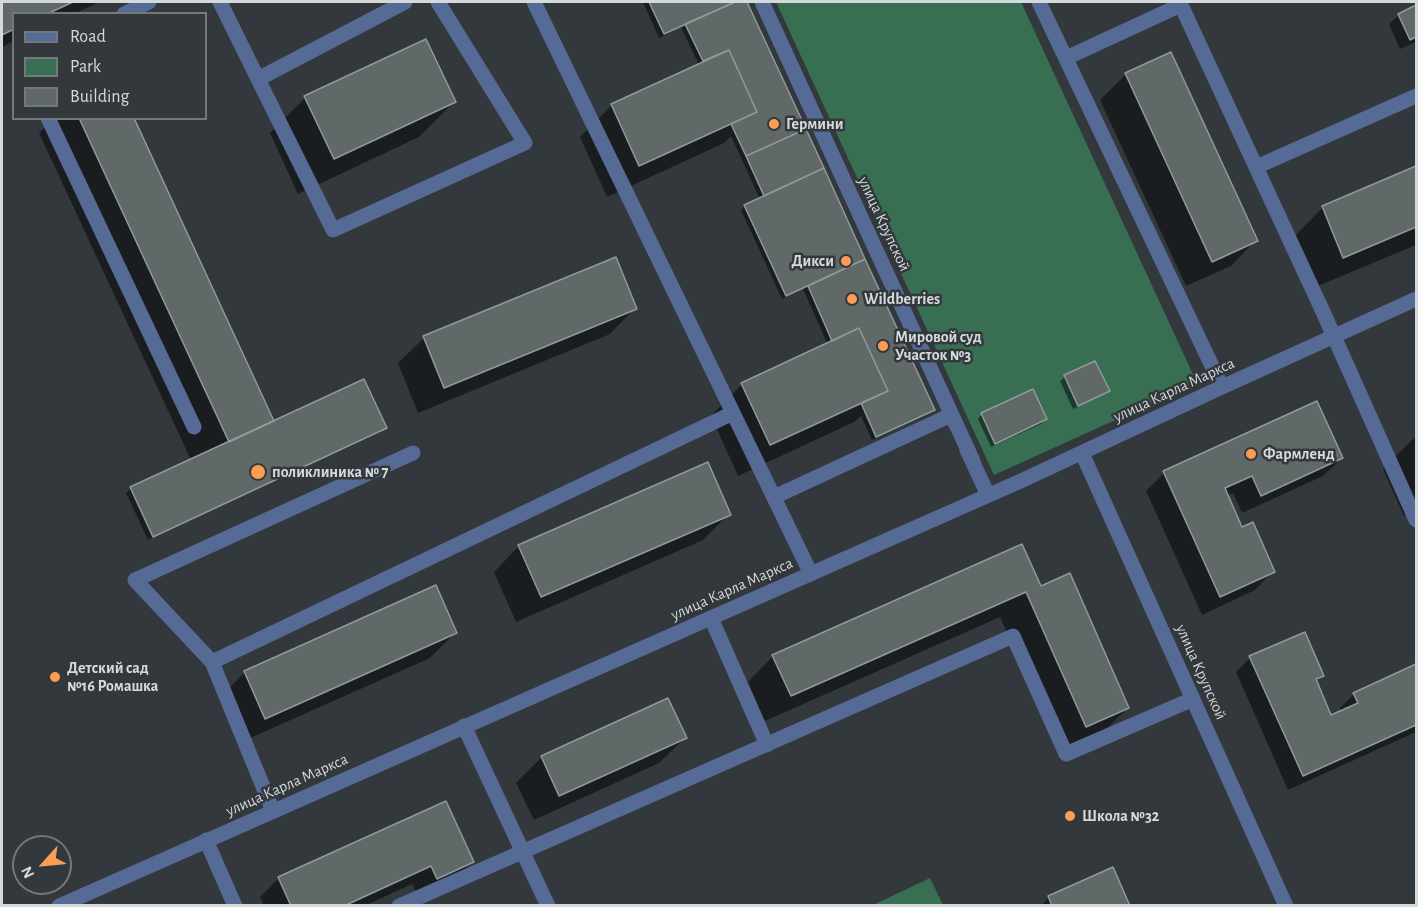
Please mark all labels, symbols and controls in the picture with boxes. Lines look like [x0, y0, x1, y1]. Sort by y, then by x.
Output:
legend [12, 12, 207, 120]
text: Road [70, 28, 106, 46]
text: Park [70, 58, 101, 76]
text: Building [70, 88, 129, 106]
place label: Гермини [786, 114, 843, 134]
marker: Гермини [767, 117, 781, 131]
street label: улица Крупской [854, 174, 914, 274]
place label: Дикси [792, 251, 834, 271]
marker: Дикси [839, 254, 853, 268]
place label: Wildberries [864, 289, 940, 309]
marker: Wildberries [845, 292, 859, 306]
place label: Мировой суд Участок №3 [895, 327, 982, 365]
marker: Мировой суд Участок №3 [876, 339, 890, 353]
street label: улица Карла Маркса [1110, 354, 1238, 426]
place label: Фармленд [1263, 444, 1335, 464]
marker: Фармленд [1244, 447, 1258, 461]
place label: поликлиника № 7 [272, 462, 388, 482]
marker: поликлиника № 7 [249, 463, 267, 481]
street label: улица Карла Маркса [668, 553, 796, 625]
street label: улица Крупской [1171, 621, 1231, 723]
place label: Детский сад №16 Ромашка [67, 658, 158, 696]
marker: Детский сад №16 Ромашка [48, 670, 62, 684]
street label: улица Карла Маркса [223, 749, 351, 821]
place label: Школа №32 [1082, 806, 1159, 826]
marker: Школа №32 [1063, 809, 1077, 823]
north arrow [12, 835, 72, 895]
text: N [18, 864, 37, 881]

